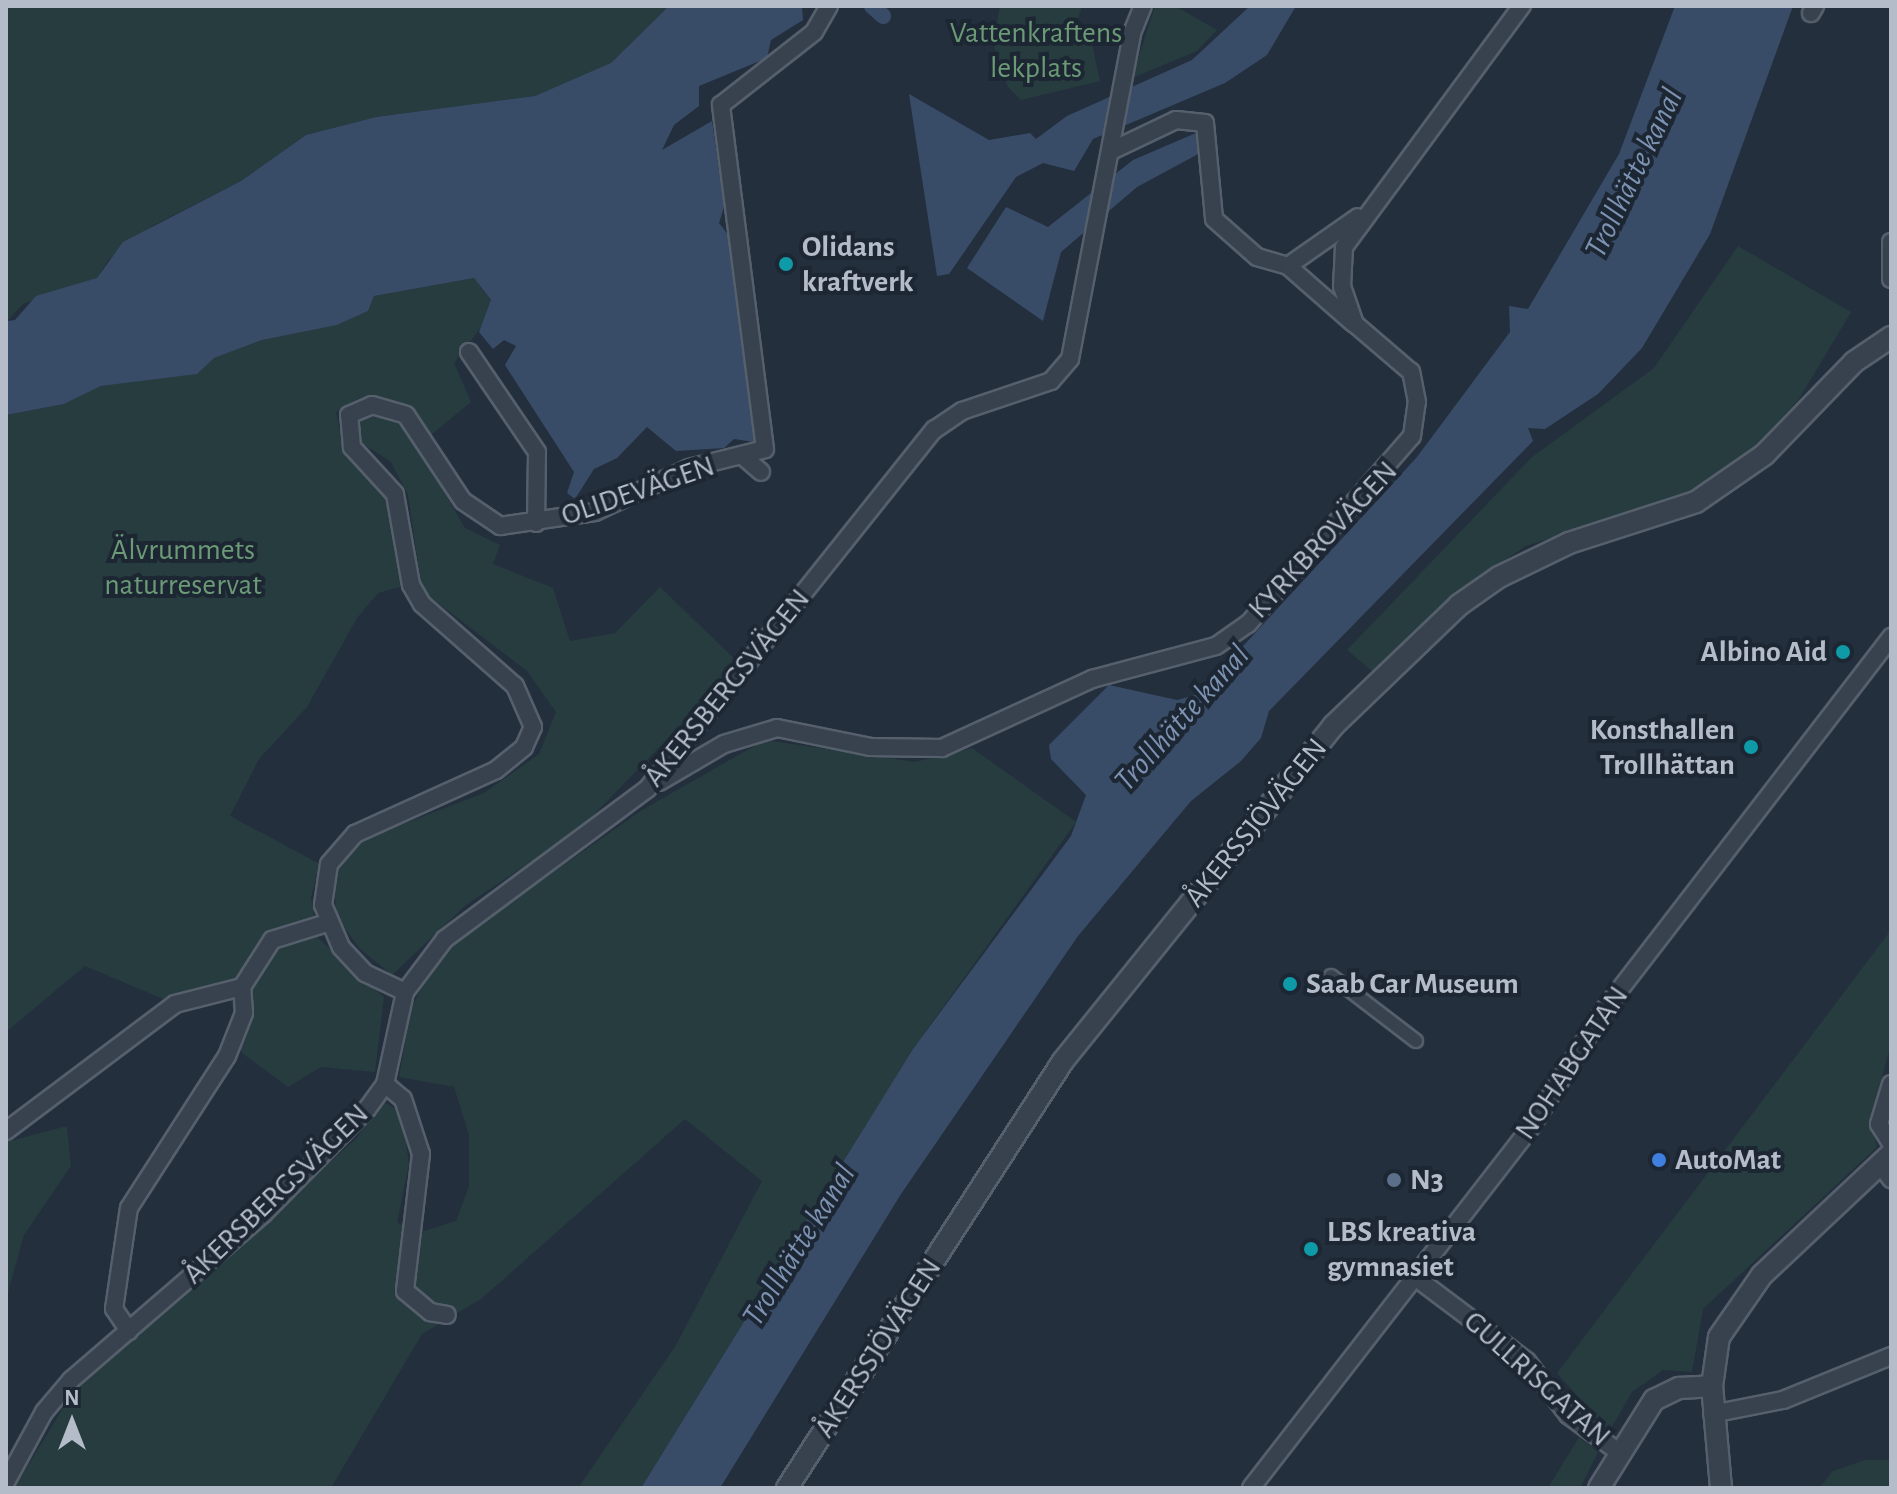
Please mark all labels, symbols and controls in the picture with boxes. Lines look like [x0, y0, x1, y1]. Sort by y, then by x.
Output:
park label: Vattenkraftens lekplats [950, 15, 1122, 86]
water label: Trollhätte kanal [1576, 82, 1692, 264]
place label: Olidans kraftverk [802, 229, 913, 300]
marker: Olidans kraftverk [777, 255, 795, 273]
street label: OLIDEVÄGEN [557, 448, 719, 534]
street label: KYRKBROVÄGEN [1241, 454, 1405, 626]
park label: Älvrummets naturreservat [104, 532, 262, 602]
street label: ÅKERSBERGSVÄGEN [636, 582, 818, 794]
place label: Albino Aid [1700, 634, 1827, 670]
water label: Trollhätte kanal [1106, 637, 1258, 799]
marker: Albino Aid [1834, 643, 1852, 661]
place label: Konsthallen Trollhättan [1590, 712, 1735, 782]
street label: ÅKERSSJÖVÄGEN [1177, 731, 1335, 915]
marker: Konsthallen Trollhättan [1742, 738, 1760, 756]
place label: Saab Car Museum [1306, 966, 1519, 1002]
marker: Saab Car Museum [1281, 975, 1299, 993]
street label: NOHABGATAN [1507, 979, 1637, 1147]
street label: ÅKERSBERGSVÄGEN [176, 1096, 376, 1292]
place label: AutoMat [1675, 1142, 1781, 1178]
marker: AutoMat [1650, 1151, 1668, 1169]
water label: Trollhätte kanal [734, 1157, 864, 1333]
place label: N3 [1410, 1162, 1444, 1198]
marker: N3 [1385, 1171, 1403, 1189]
place label: LBS kreativa gymnasiet [1327, 1214, 1476, 1284]
marker: LBS kreativa gymnasiet [1302, 1240, 1320, 1258]
street label: ÅKERSSJÖVÄGEN [807, 1252, 949, 1444]
street label: GULLRISGATAN [1456, 1304, 1618, 1454]
north arrow [32, 1382, 112, 1462]
text: N [64, 1387, 80, 1409]

